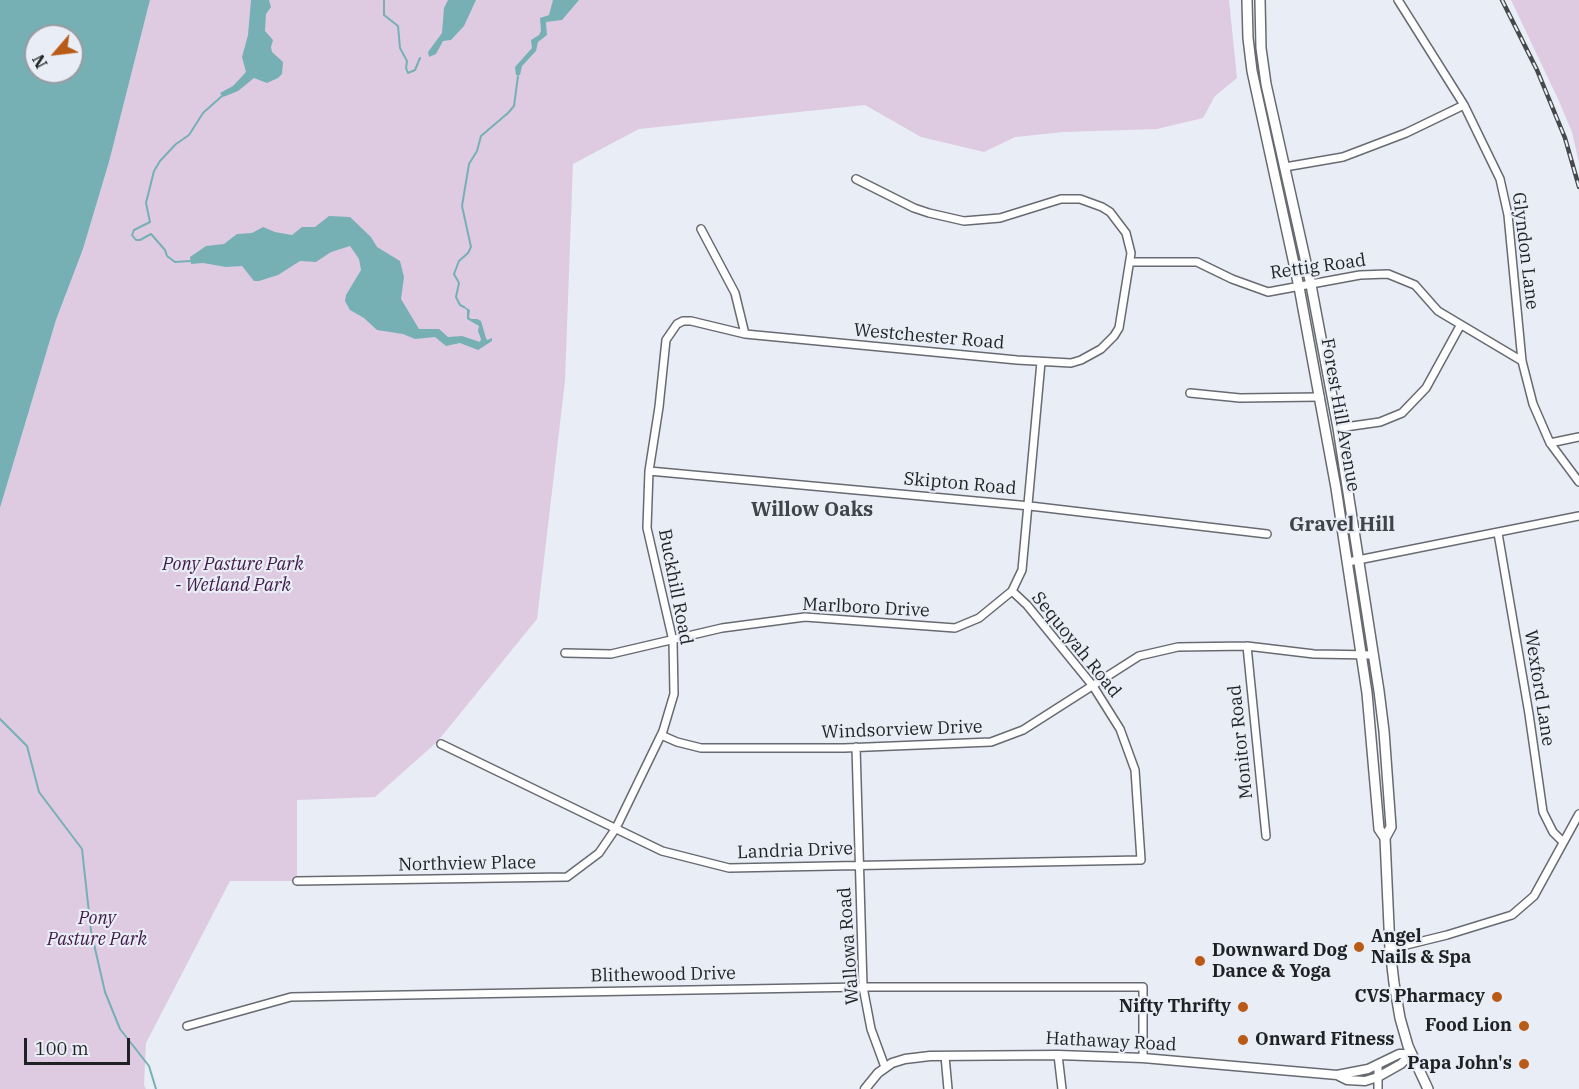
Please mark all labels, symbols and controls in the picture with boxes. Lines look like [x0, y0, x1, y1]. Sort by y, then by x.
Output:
north arrow [24, 24, 84, 84]
text: N [28, 51, 52, 72]
street label: Glyndon Lane [1507, 191, 1543, 311]
street label: Rettig Road [1269, 250, 1367, 284]
street label: Westchester Road [853, 320, 1005, 354]
street label: Forest Hill Avenue [1316, 337, 1364, 493]
street label: Skipton Road [903, 468, 1017, 500]
district label: Willow Oaks [751, 498, 873, 522]
district label: Gravel Hill [1289, 513, 1395, 537]
street label: Buckhill Road [653, 527, 697, 647]
park label: Pony Pasture Park - Wetland Park [162, 554, 304, 596]
street label: Sequoyah Road [1027, 588, 1125, 702]
street label: Marlboro Drive [802, 594, 930, 622]
street label: Wexford Lane [1519, 628, 1559, 748]
street label: Monitor Road [1224, 684, 1258, 800]
street label: Windsorview Drive [821, 716, 983, 744]
street label: Landria Drive [737, 838, 853, 864]
street label: Northview Place [398, 852, 536, 876]
street label: Wallowa Road [834, 887, 864, 1005]
park label: Pony Pasture Park [47, 908, 147, 950]
place label: Angel Nails & Spa [1371, 926, 1471, 968]
place label: Downward Dog Dance & Yoga [1212, 940, 1348, 982]
marker: Angel Nails & Spa [1352, 940, 1366, 954]
marker: Downward Dog Dance & Yoga [1193, 954, 1207, 968]
street label: Blithewood Drive [590, 963, 736, 987]
place label: CVS Pharmacy [1354, 986, 1485, 1008]
marker: CVS Pharmacy [1490, 990, 1504, 1004]
place label: Nifty Thrifty [1119, 996, 1231, 1018]
marker: Nifty Thrifty [1236, 1000, 1250, 1014]
place label: Food Lion [1425, 1015, 1512, 1037]
marker: Food Lion [1517, 1019, 1531, 1033]
scale bar [27, 1026, 134, 1064]
street label: Hathaway Road [1045, 1028, 1177, 1056]
place label: Onward Fitness [1255, 1029, 1394, 1051]
marker: Onward Fitness [1236, 1033, 1250, 1047]
text: 100 m [35, 1037, 89, 1060]
place label: Papa John's [1407, 1053, 1512, 1075]
marker: Papa John's [1517, 1057, 1531, 1071]

